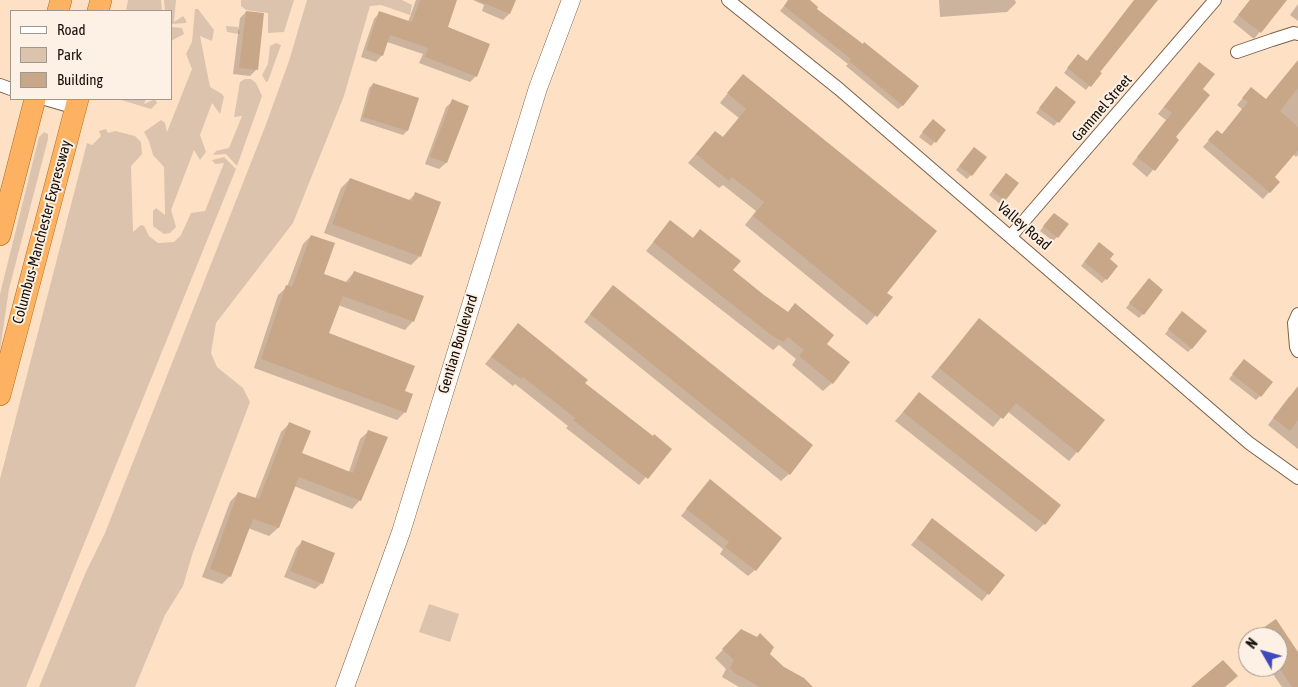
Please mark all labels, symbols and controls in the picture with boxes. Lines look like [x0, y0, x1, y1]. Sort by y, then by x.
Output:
legend [10, 10, 172, 100]
text: Road [57, 21, 86, 38]
text: Park [57, 46, 82, 63]
text: Building [57, 71, 103, 88]
street label: Gammel Street [1068, 71, 1136, 145]
street label: Columbus-Manchester Expressway [9, 138, 75, 326]
street label: Valley Road [993, 198, 1055, 254]
street label: Gentian Boulevard [434, 292, 482, 396]
north arrow [1238, 627, 1288, 677]
text: N [1243, 635, 1261, 652]

